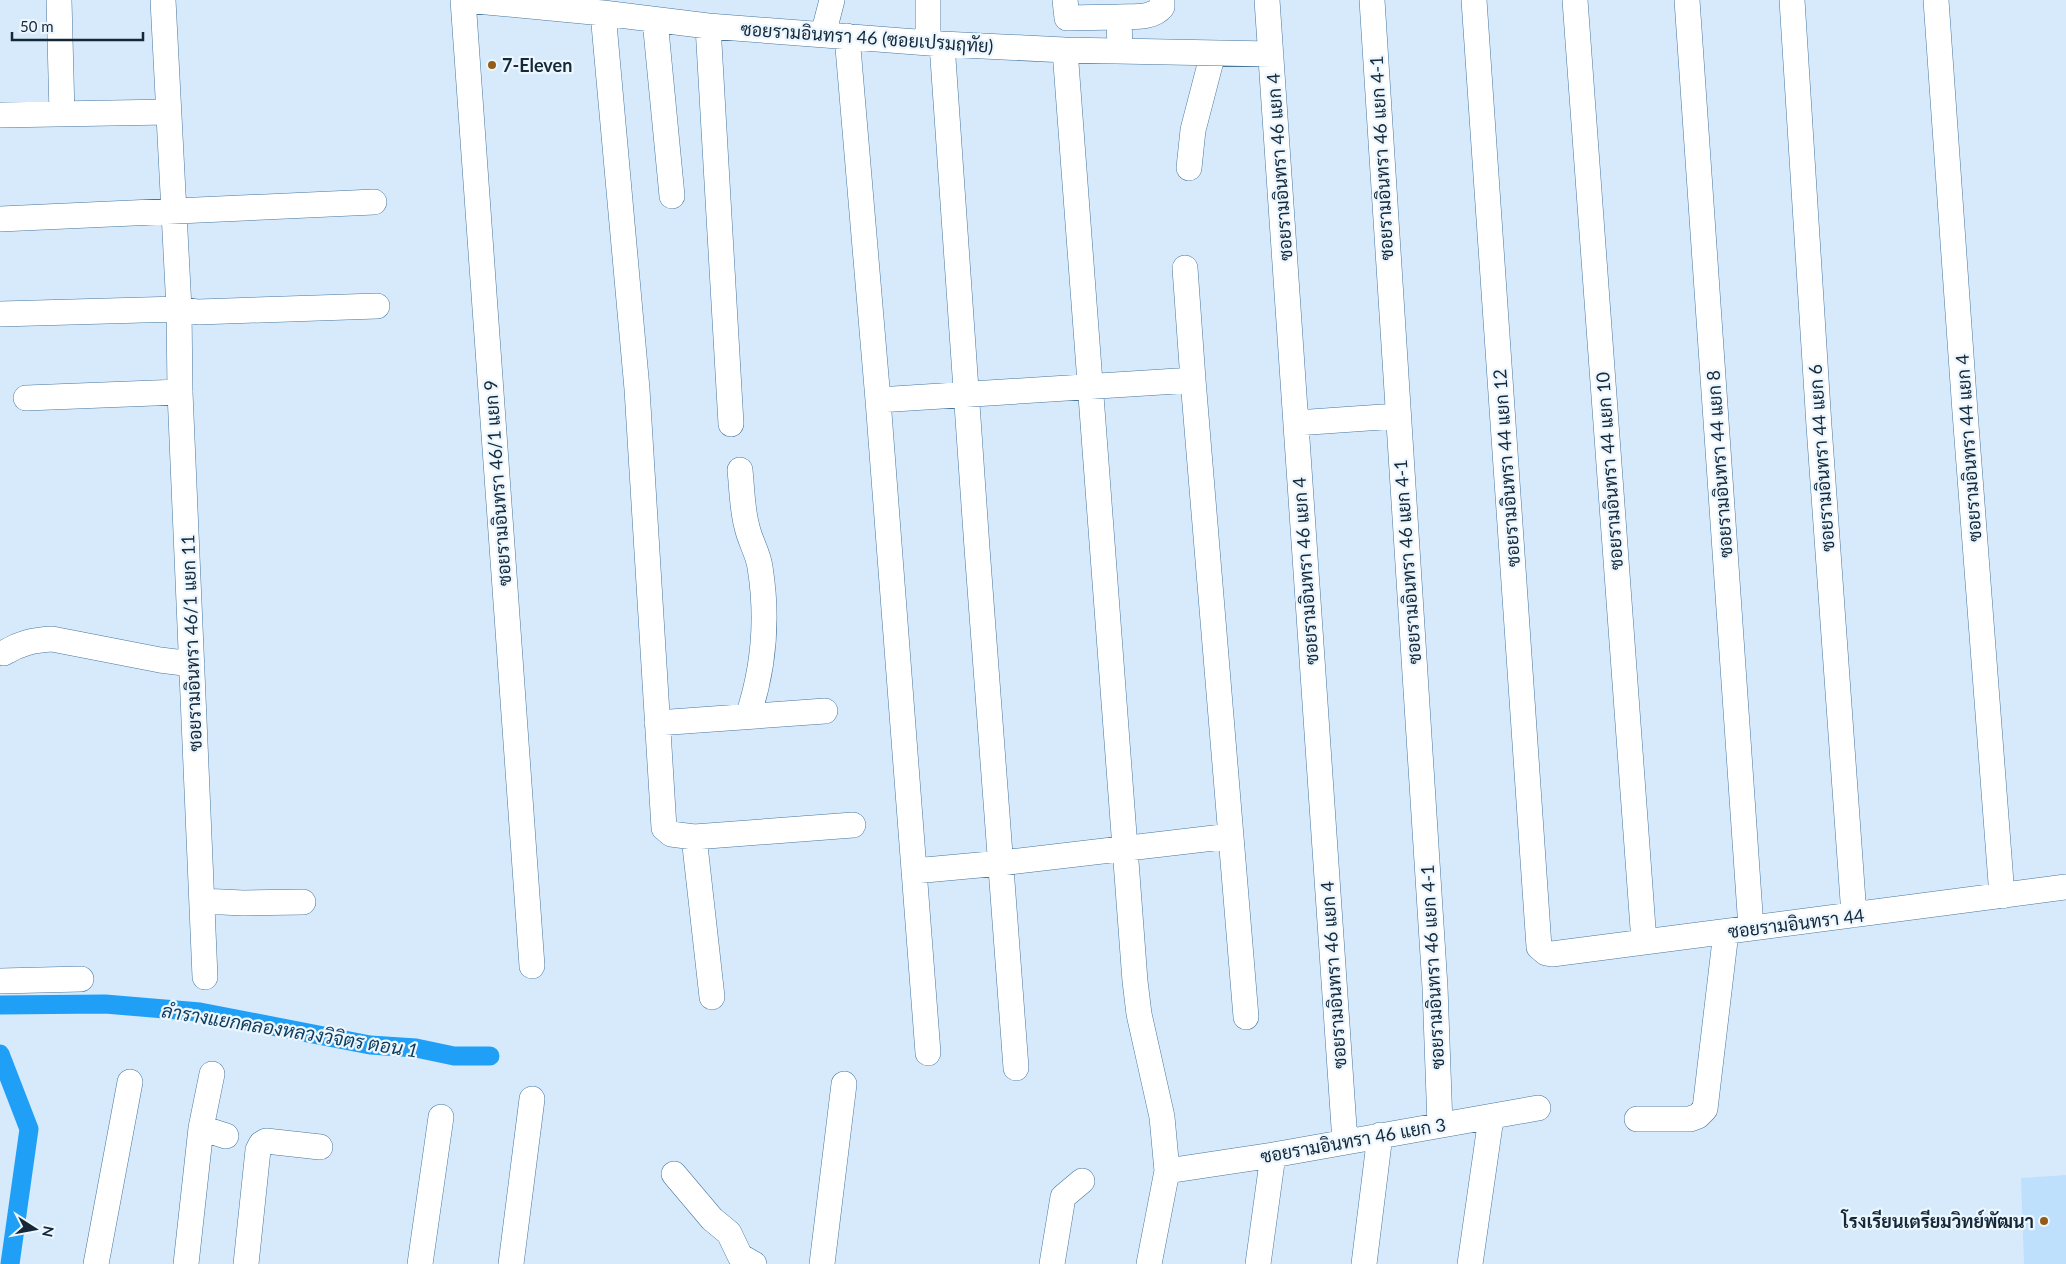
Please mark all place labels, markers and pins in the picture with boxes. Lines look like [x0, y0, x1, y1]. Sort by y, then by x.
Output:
place label: 7-Eleven [502, 54, 572, 76]
marker: 7-Eleven [486, 59, 498, 71]
place label: โรงเรียนเตรียมวิทย์พัฒนา [1841, 1209, 2034, 1232]
marker: โรงเรียนเตรียมวิทย์พัฒนา [2038, 1215, 2050, 1227]

